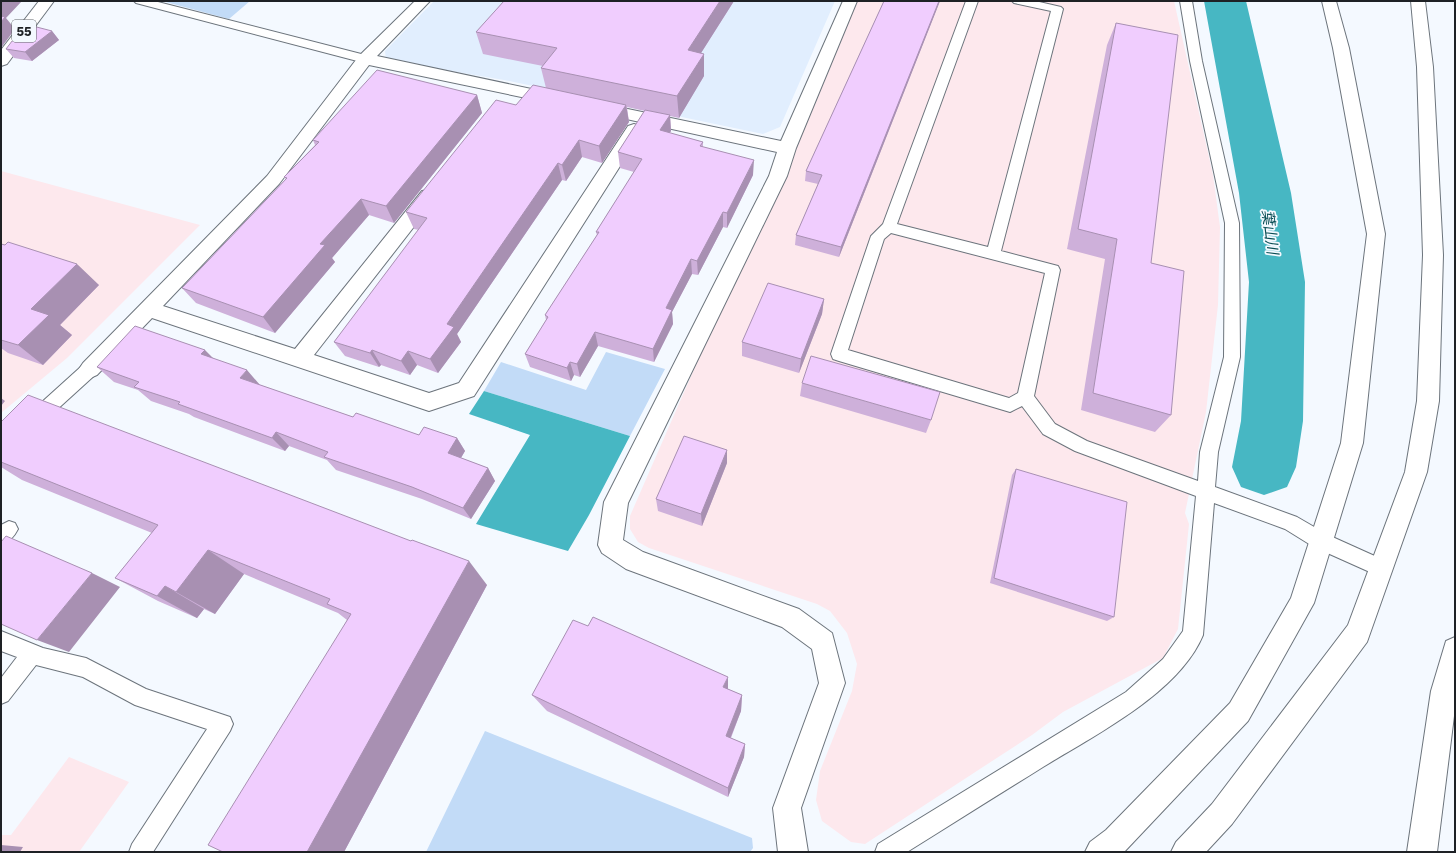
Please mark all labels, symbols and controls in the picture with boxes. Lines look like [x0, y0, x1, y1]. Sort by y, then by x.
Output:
road number: 55 [12, 20, 36, 42]
water label: 葉山川 [1258, 209, 1282, 257]

